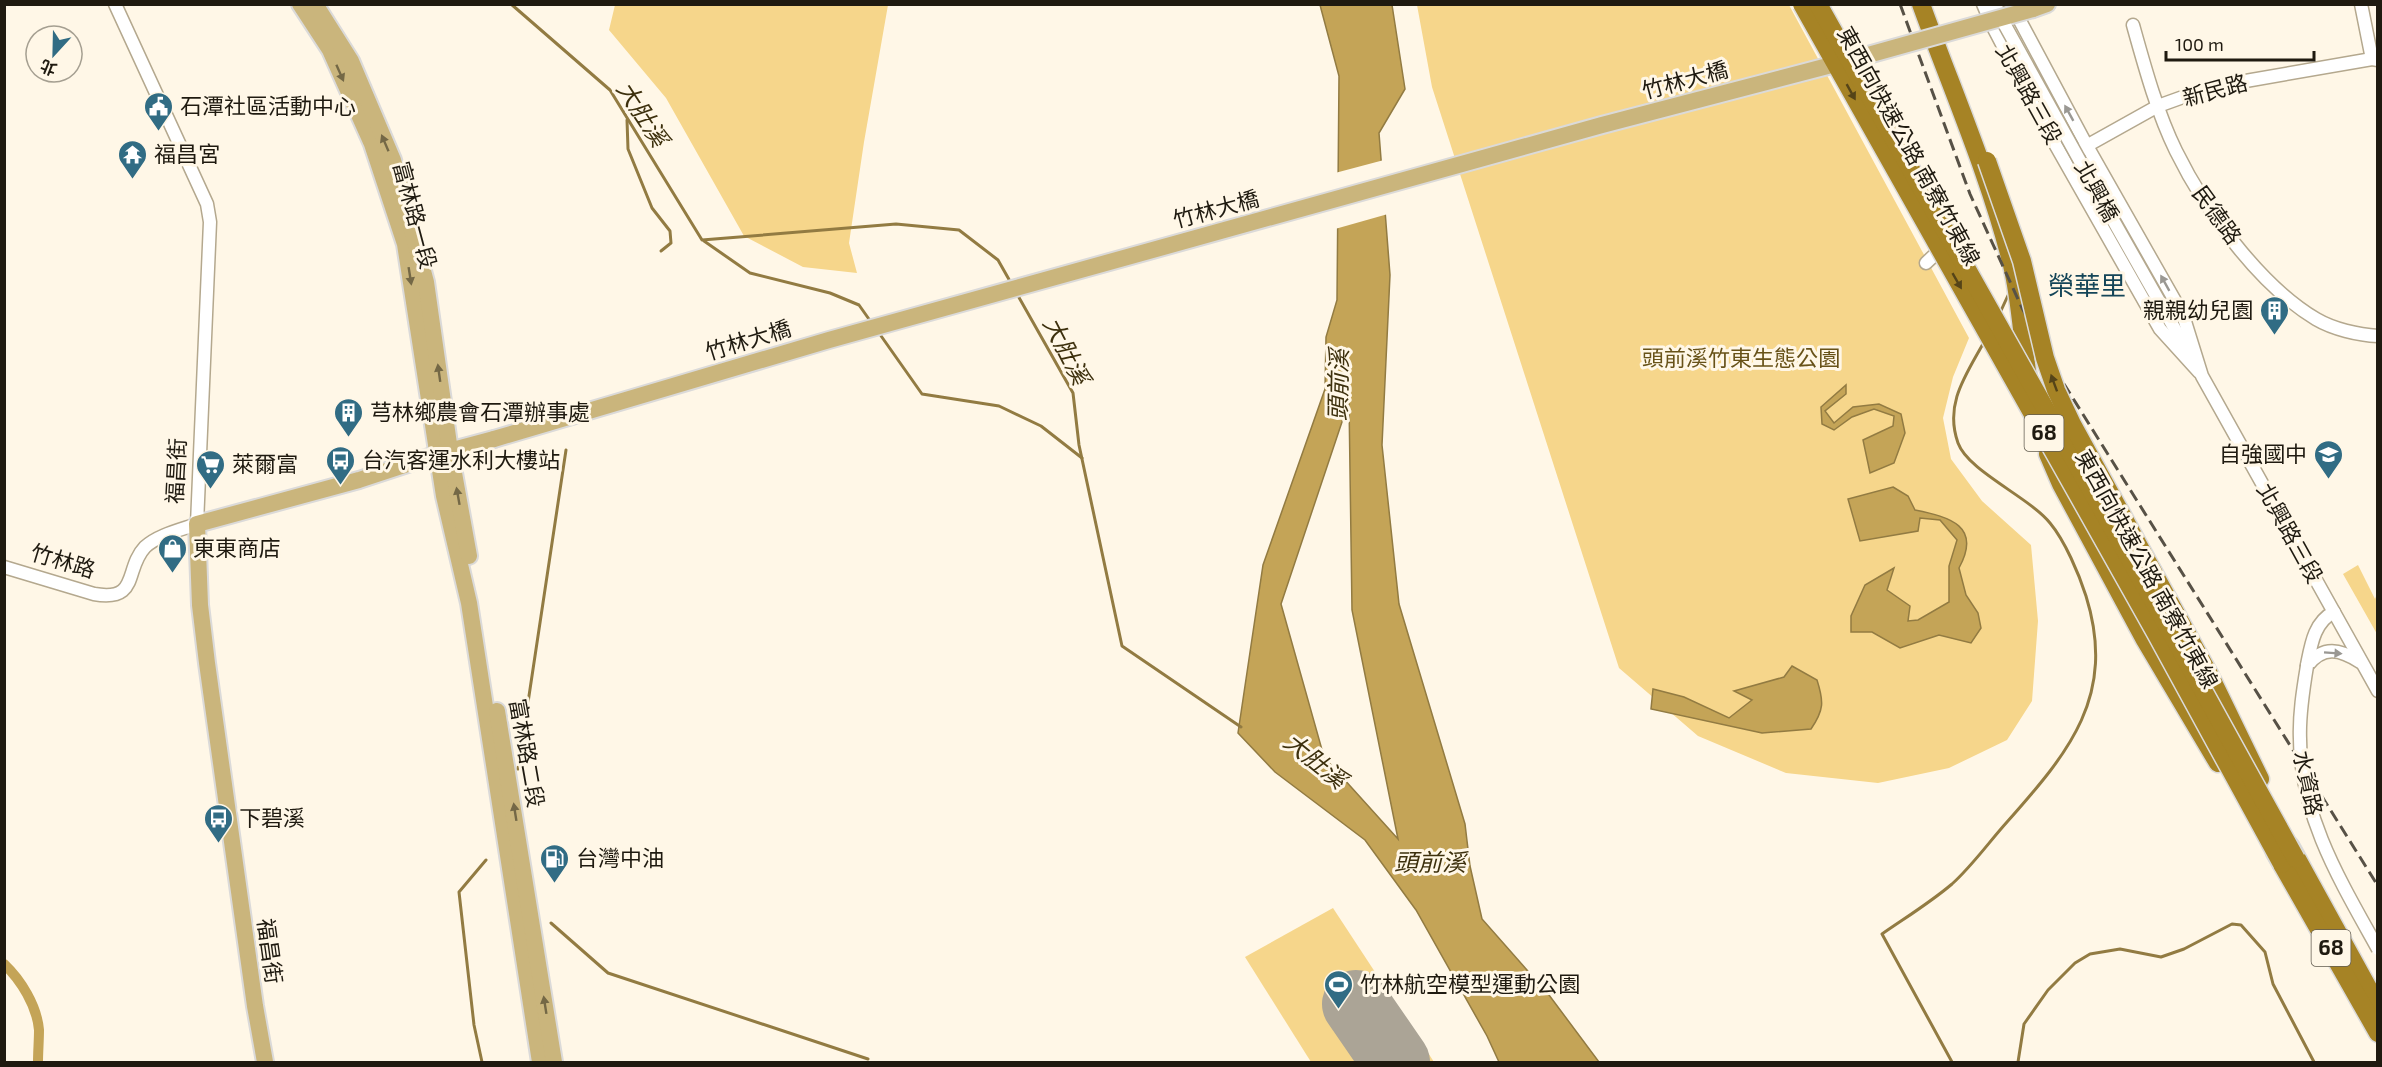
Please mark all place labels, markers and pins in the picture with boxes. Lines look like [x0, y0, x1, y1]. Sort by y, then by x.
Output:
public building icon: 石潭社區活動中心 [143, 90, 175, 132]
place label: 石潭社區活動中心 [180, 92, 356, 118]
temple icon: 福昌宮 [117, 138, 149, 180]
place label: 福昌宮 [154, 140, 220, 166]
building icon: 親親幼兒園 [2258, 294, 2290, 336]
place label: 親親幼兒園 [2143, 296, 2253, 322]
building icon: 芎林鄉農會石潭辦事處 [333, 396, 365, 438]
place label: 芎林鄉農會石潭辦事處 [370, 398, 590, 424]
school or university icon: 自強國中 [2312, 438, 2344, 480]
place label: 自強國中 [2219, 440, 2307, 466]
bus stop icon: 台汽客運水利大樓站 [325, 444, 357, 486]
place label: 台汽客運水利大樓站 [362, 446, 560, 472]
supermarket icon: 萊爾富 [195, 448, 227, 490]
place label: 萊爾富 [232, 450, 298, 476]
shop icon: 東東商店 [156, 532, 188, 574]
place label: 東東商店 [193, 534, 281, 560]
bus stop icon: 下碧溪 [202, 802, 234, 844]
place label: 下碧溪 [239, 804, 305, 830]
fuel station icon: 台灣中油 [539, 842, 571, 884]
place label: 台灣中油 [576, 844, 664, 870]
sports icon: 竹林航空模型運動公園 [1323, 968, 1355, 1010]
place label: 竹林航空模型運動公園 [1360, 970, 1580, 996]

